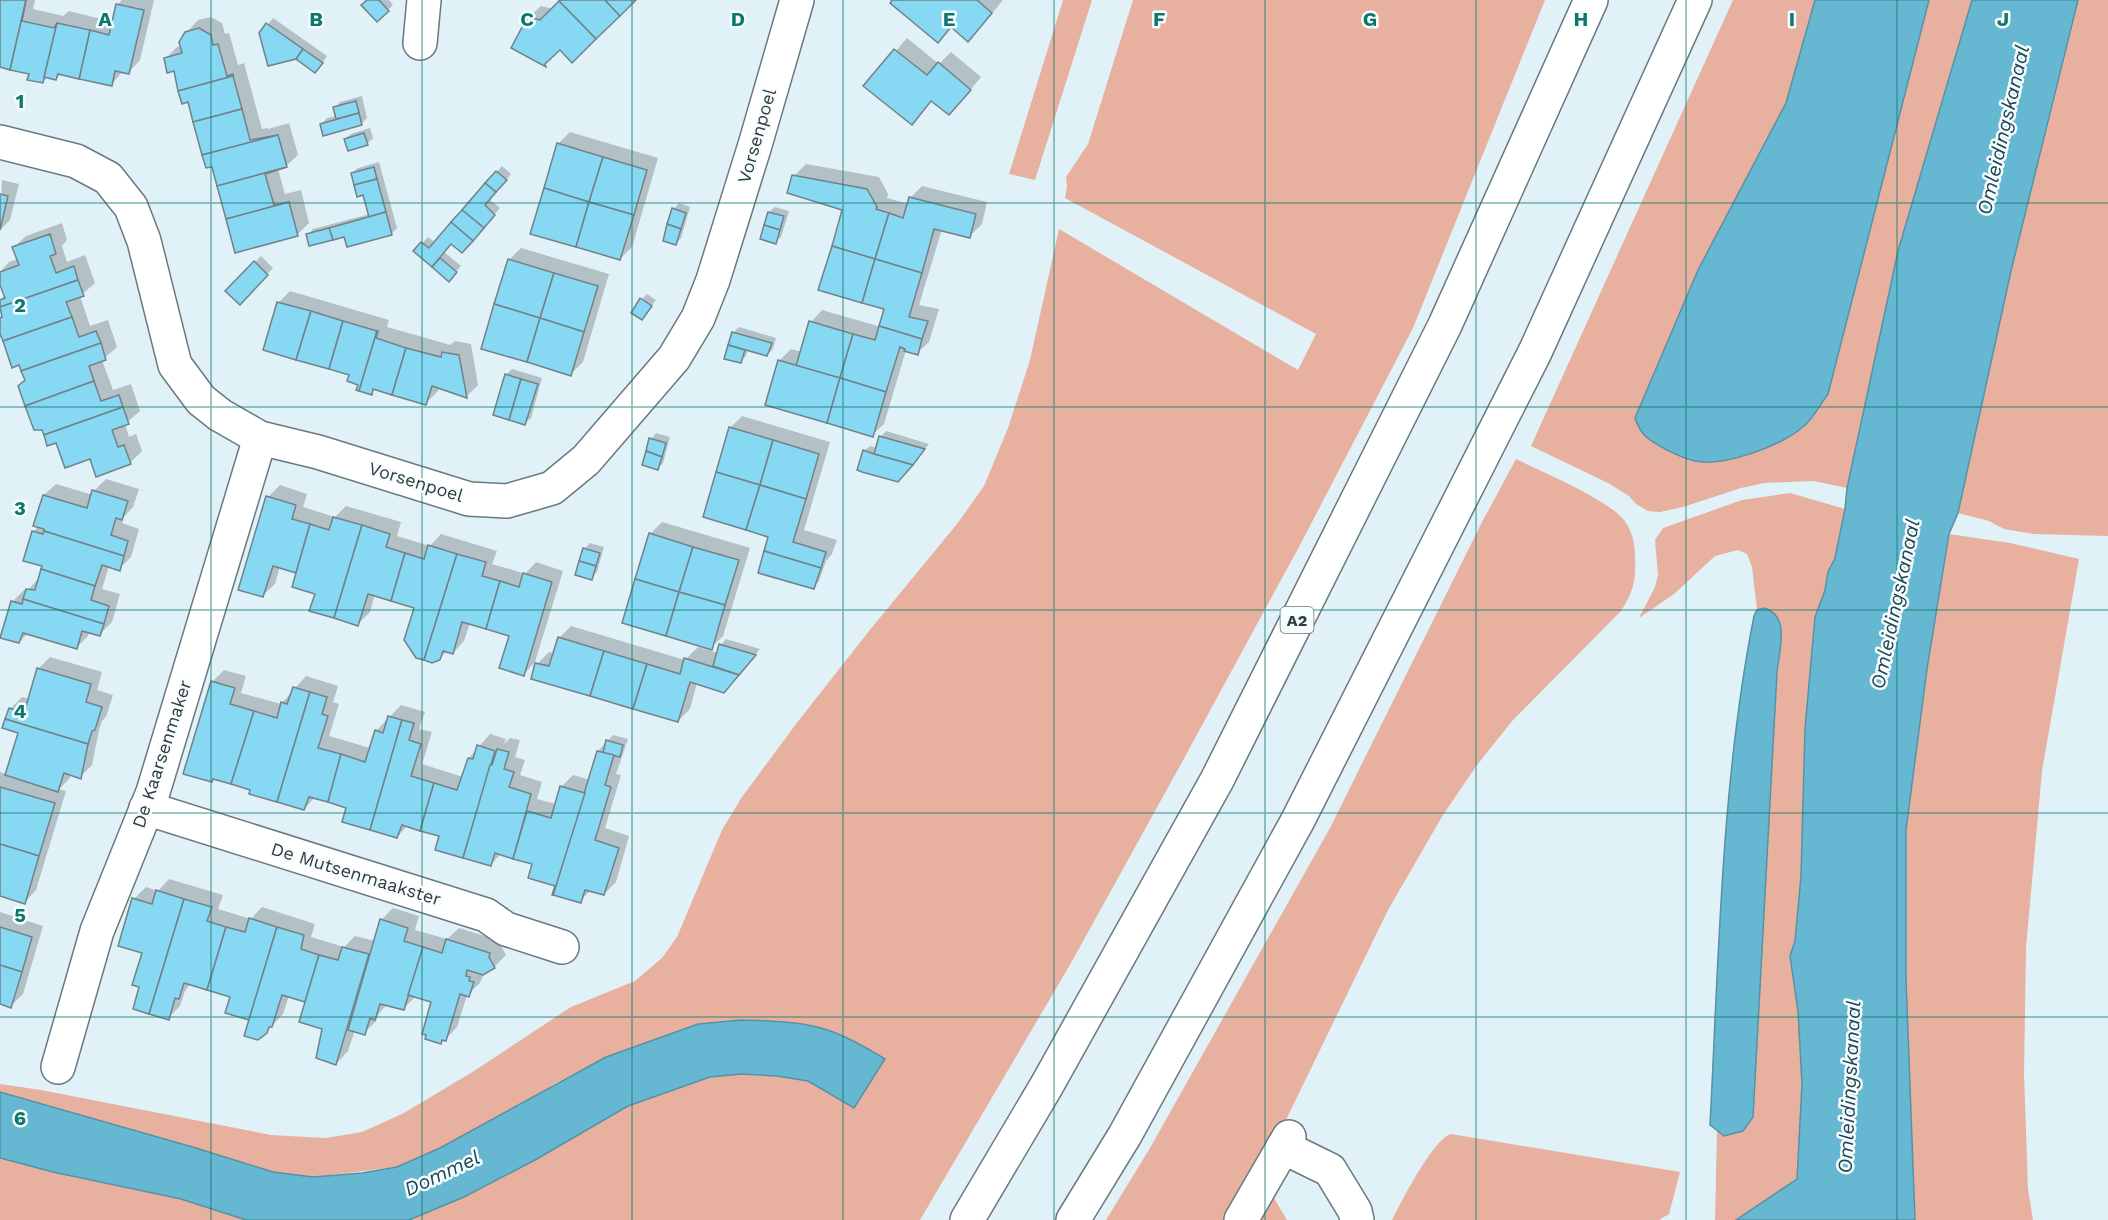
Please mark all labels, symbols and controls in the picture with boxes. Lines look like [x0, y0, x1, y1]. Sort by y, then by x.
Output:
text: A [98, 7, 112, 31]
text: B [309, 7, 323, 31]
text: C [520, 7, 534, 31]
text: D [731, 7, 745, 31]
text: E [943, 7, 955, 31]
text: F [1153, 7, 1165, 31]
text: G [1363, 7, 1377, 31]
text: H [1574, 7, 1588, 31]
text: I [1789, 7, 1795, 31]
text: J [1997, 7, 2009, 31]
water label: Omleidingskanaal [1972, 43, 2034, 217]
street label: Vorsenpoel [733, 86, 780, 186]
text: 1 [16, 89, 24, 113]
text: 2 [14, 293, 26, 317]
street label: Vorsenpoel [366, 457, 466, 506]
text: 3 [14, 496, 26, 520]
water label: Omleidingskanaal [1865, 517, 1925, 691]
road number: A2 [1280, 607, 1314, 633]
street label: De Kaarsenmaker [128, 677, 195, 830]
text: 4 [14, 699, 27, 723]
street label: De Mutsenmaakster [269, 838, 444, 909]
text: 5 [14, 903, 26, 927]
water label: Omleidingskanaal [1832, 1000, 1866, 1174]
text: 6 [14, 1106, 26, 1130]
water label: Dommel [400, 1145, 484, 1201]

